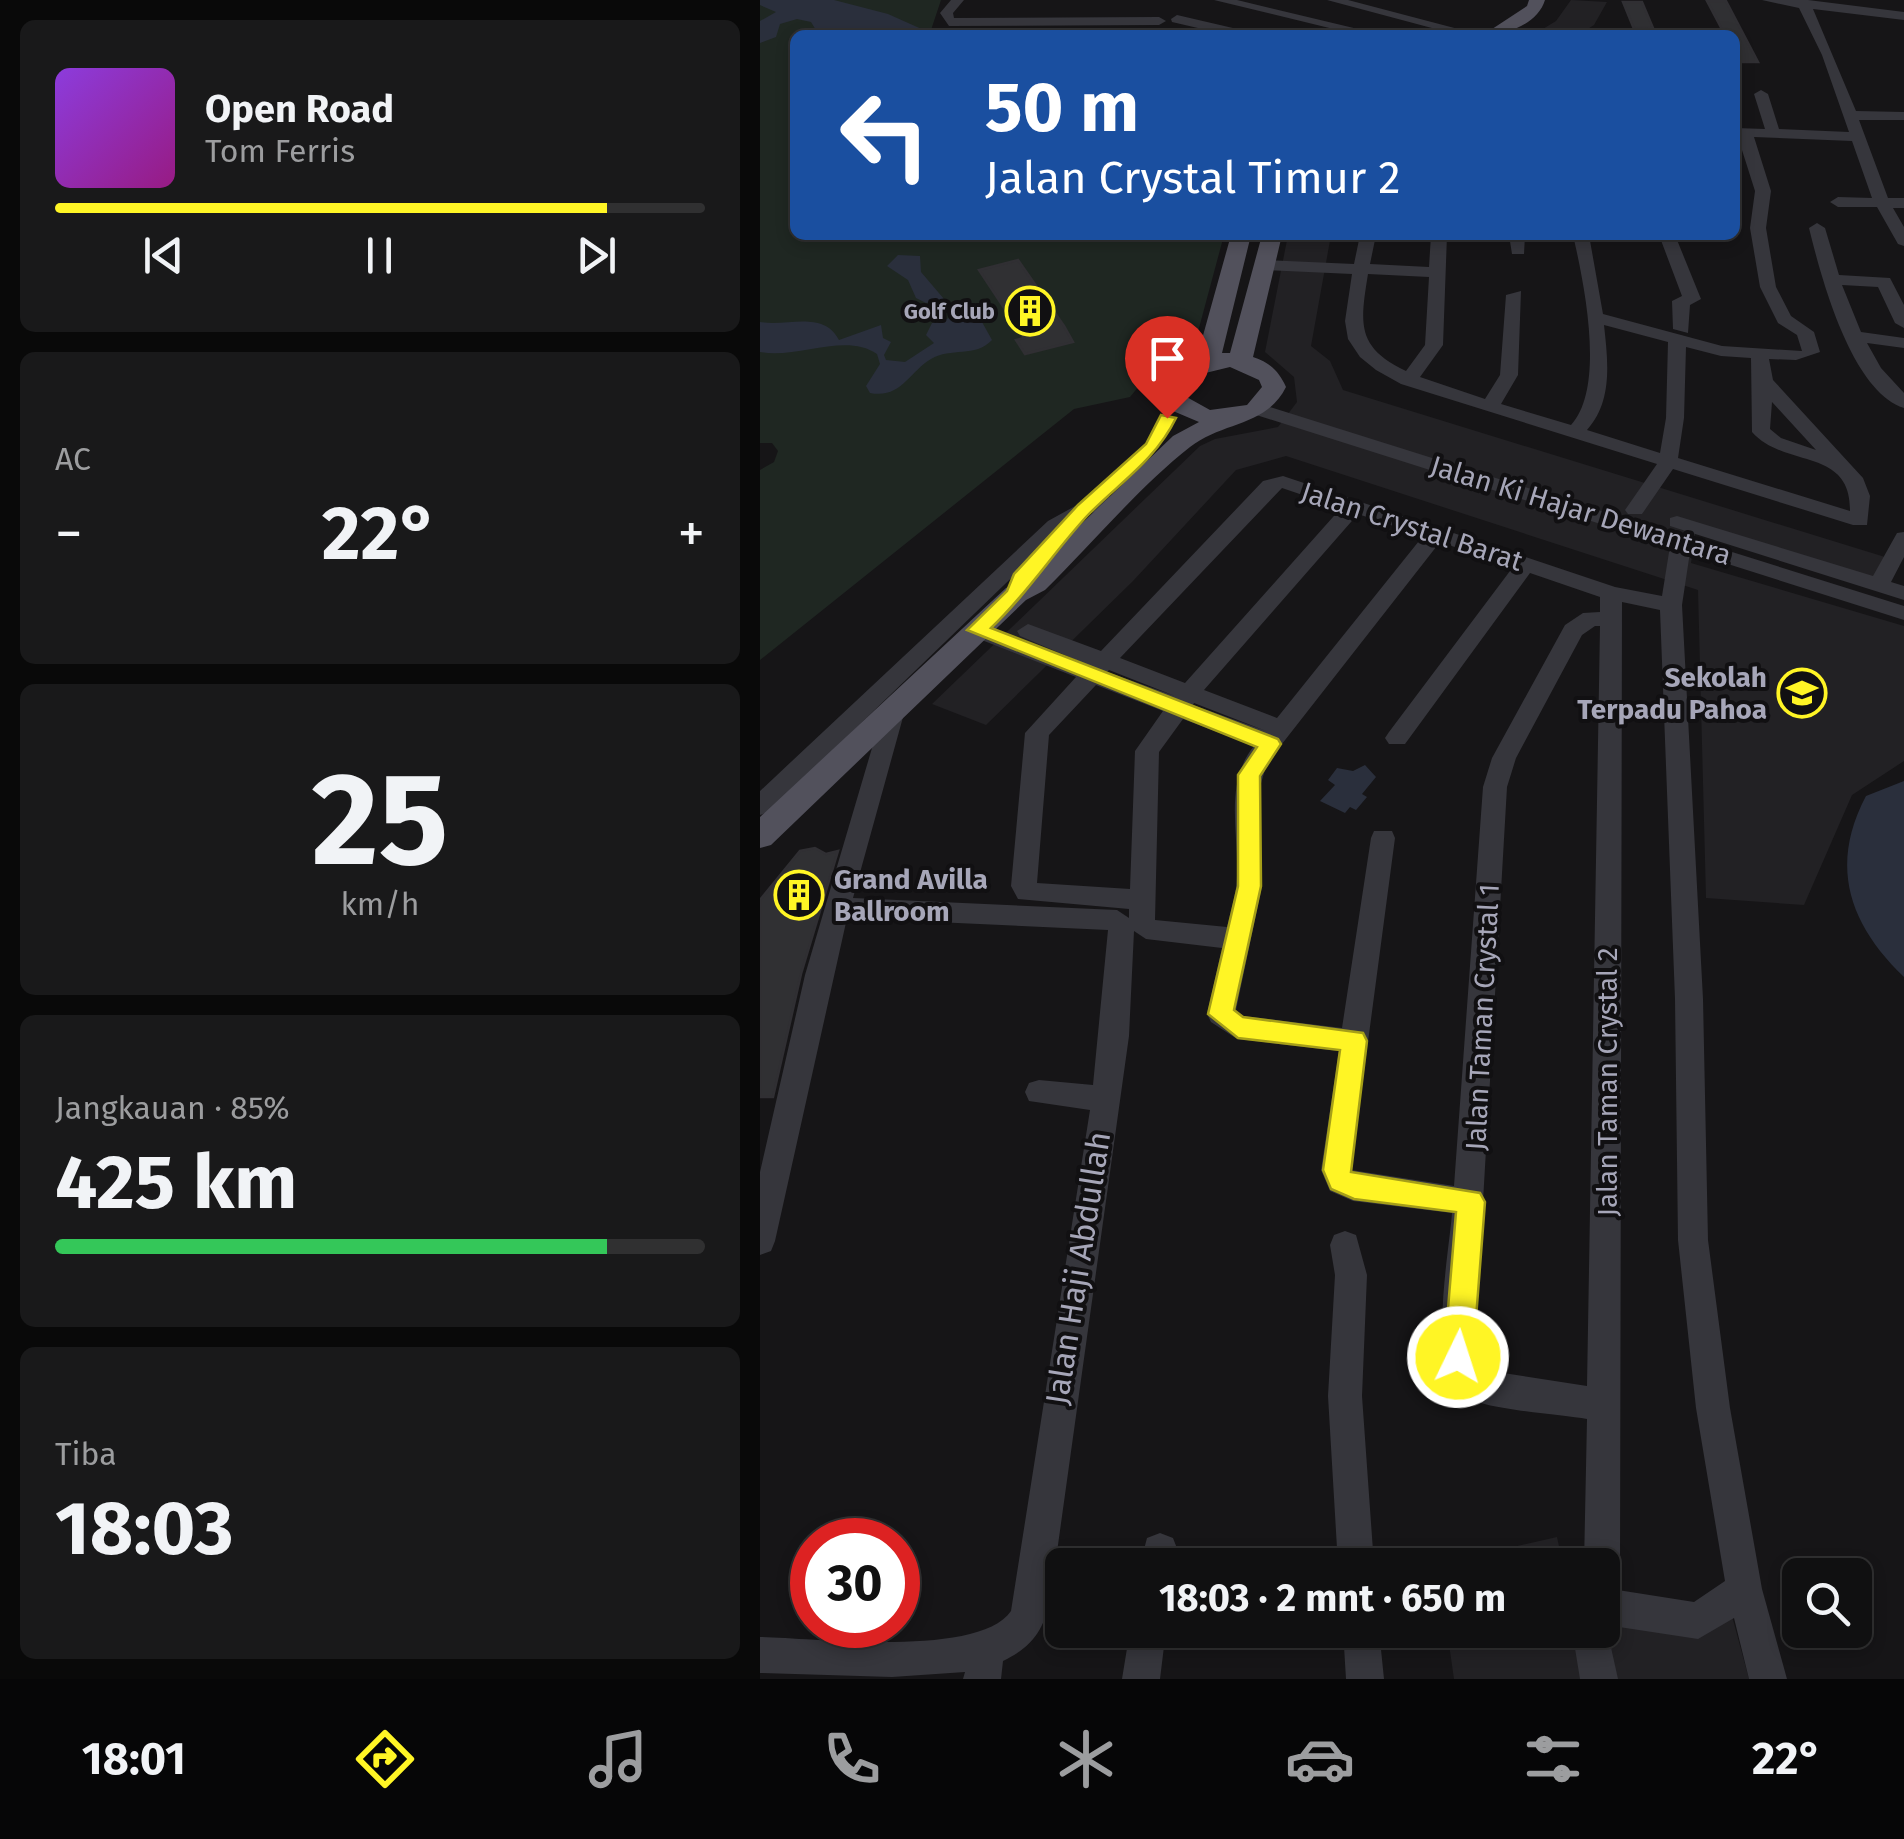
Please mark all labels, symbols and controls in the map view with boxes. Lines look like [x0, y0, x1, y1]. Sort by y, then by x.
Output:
text: 50 m [985, 66, 1139, 150]
icon: left [820, 70, 950, 200]
text: Open Road [205, 86, 394, 132]
text: Tom Ferris [205, 132, 355, 170]
text: Jalan Crystal Timur 2 [985, 151, 1401, 205]
icon: previous [136, 228, 191, 283]
icon: pause [352, 228, 407, 283]
icon: next [569, 228, 624, 283]
building icon: Golf Club [1004, 285, 1056, 337]
place label: Golf Club [904, 298, 995, 325]
pin [1125, 316, 1210, 419]
icon: arrive [1140, 331, 1195, 386]
text: AC [55, 440, 91, 478]
street label: Jalan Ki Hajar Dewantara [1427, 449, 1735, 572]
street label: Jalan Crystal Barat [1297, 475, 1528, 578]
text: 22° [322, 489, 438, 579]
text: − [55, 501, 83, 567]
text: + [678, 501, 705, 567]
place label: Sekolah Terpadu Pahoa [1577, 661, 1767, 726]
school or university icon: Sekolah Terpadu Pahoa [1776, 667, 1828, 719]
text: 25 [312, 742, 448, 898]
place label: Grand Avilla Ballroom [834, 863, 988, 928]
building icon: Grand Avilla Ballroom [773, 869, 825, 921]
street label: Jalan Taman Crystal 1 [1459, 883, 1506, 1151]
text: km/h [340, 885, 420, 923]
street label: Jalan Taman Crystal 2 [1591, 947, 1624, 1217]
text: Jangkauan · 85% [55, 1089, 290, 1127]
street label: Jalan Haji Abdullah [1038, 1129, 1118, 1407]
text: 425 km [55, 1138, 297, 1228]
position arrow [1406, 1305, 1510, 1409]
text: Tiba [55, 1435, 117, 1473]
text: 18:03 [55, 1484, 234, 1574]
speed limit sign: 30 [790, 1518, 920, 1648]
map controls [1782, 1558, 1872, 1648]
button: search [1782, 1558, 1872, 1648]
text: 18:03 · 2 mnt · 650 m [1159, 1575, 1506, 1621]
icon: directions [350, 1724, 420, 1794]
icon: music [583, 1724, 653, 1794]
icon: phone [817, 1724, 887, 1794]
icon: climate [1051, 1724, 1121, 1794]
icon: car [1285, 1724, 1355, 1794]
icon: filters [1518, 1724, 1588, 1794]
text: 18:01 [82, 1732, 186, 1786]
text: 22° [1752, 1732, 1822, 1786]

